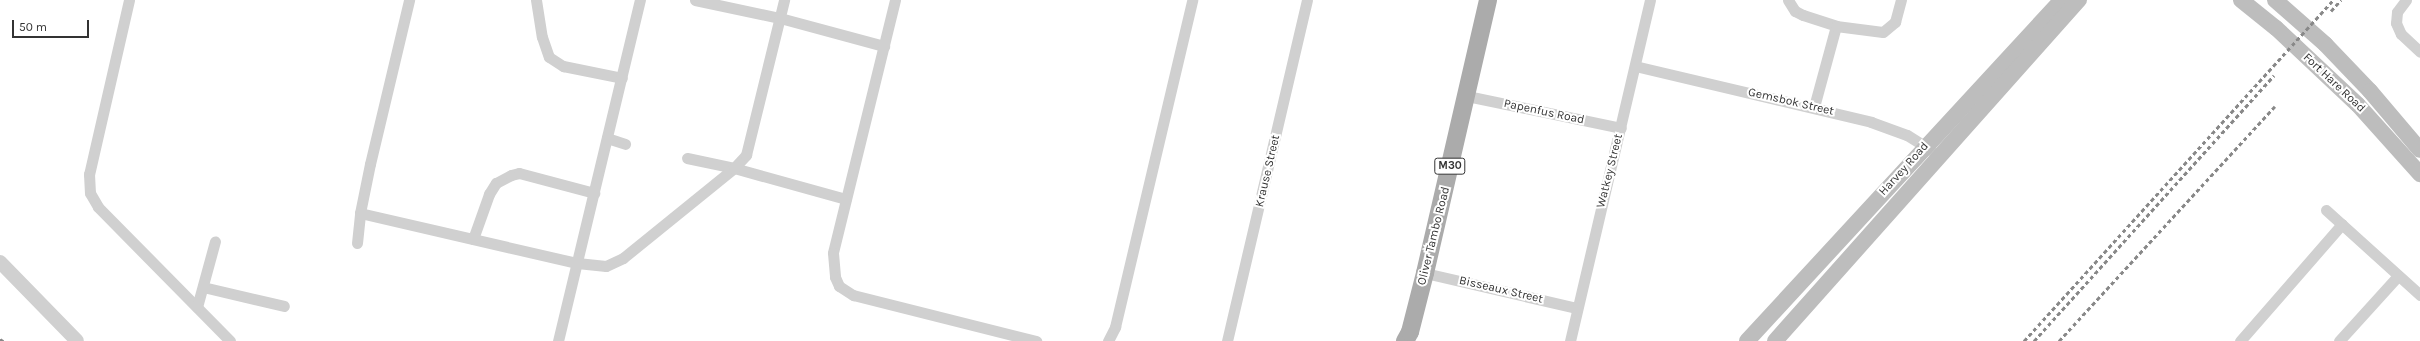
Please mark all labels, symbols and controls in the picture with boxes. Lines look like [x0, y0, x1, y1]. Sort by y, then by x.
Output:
scale bar [14, 12, 91, 38]
text: 50 m [19, 20, 47, 34]
street label: Fort Hare Road [2300, 51, 2368, 115]
street label: Gemsbok Street [1747, 85, 1835, 119]
street label: Papenfus Road [1502, 96, 1586, 128]
street label: Krause Street [1253, 133, 1283, 209]
street label: Watkey Street [1594, 133, 1626, 209]
street label: Harvey Road [1876, 139, 1932, 199]
road number: M30 [1434, 157, 1466, 175]
street label: Oliver Tambo Road [1415, 185, 1453, 287]
street label: Bisseaux Street [1458, 273, 1544, 307]

